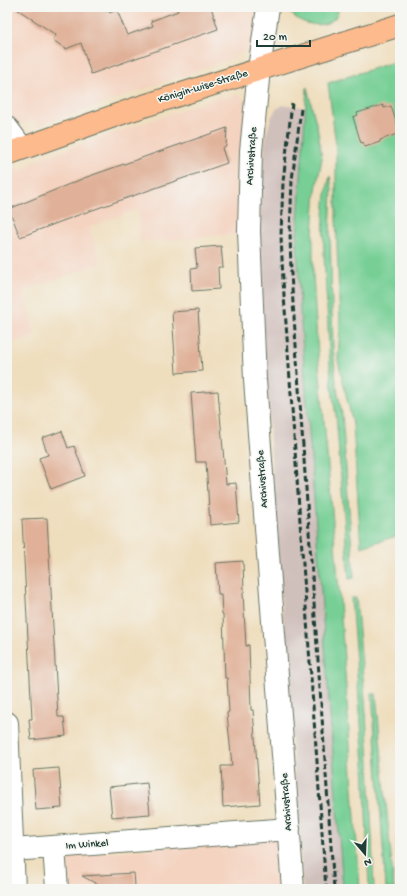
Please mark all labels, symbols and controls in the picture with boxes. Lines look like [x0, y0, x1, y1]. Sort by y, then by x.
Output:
scale bar [257, 22, 310, 48]
text: 20 m [263, 31, 288, 45]
street label: Königin-Luise-Straße [157, 68, 250, 106]
street label: Archivstraße [244, 126, 260, 185]
street label: Archivstraße [255, 449, 271, 508]
street label: Archivstraße [279, 772, 295, 831]
north arrow [345, 834, 385, 874]
street label: Im Winkel [65, 837, 109, 852]
text: N [362, 855, 373, 868]

